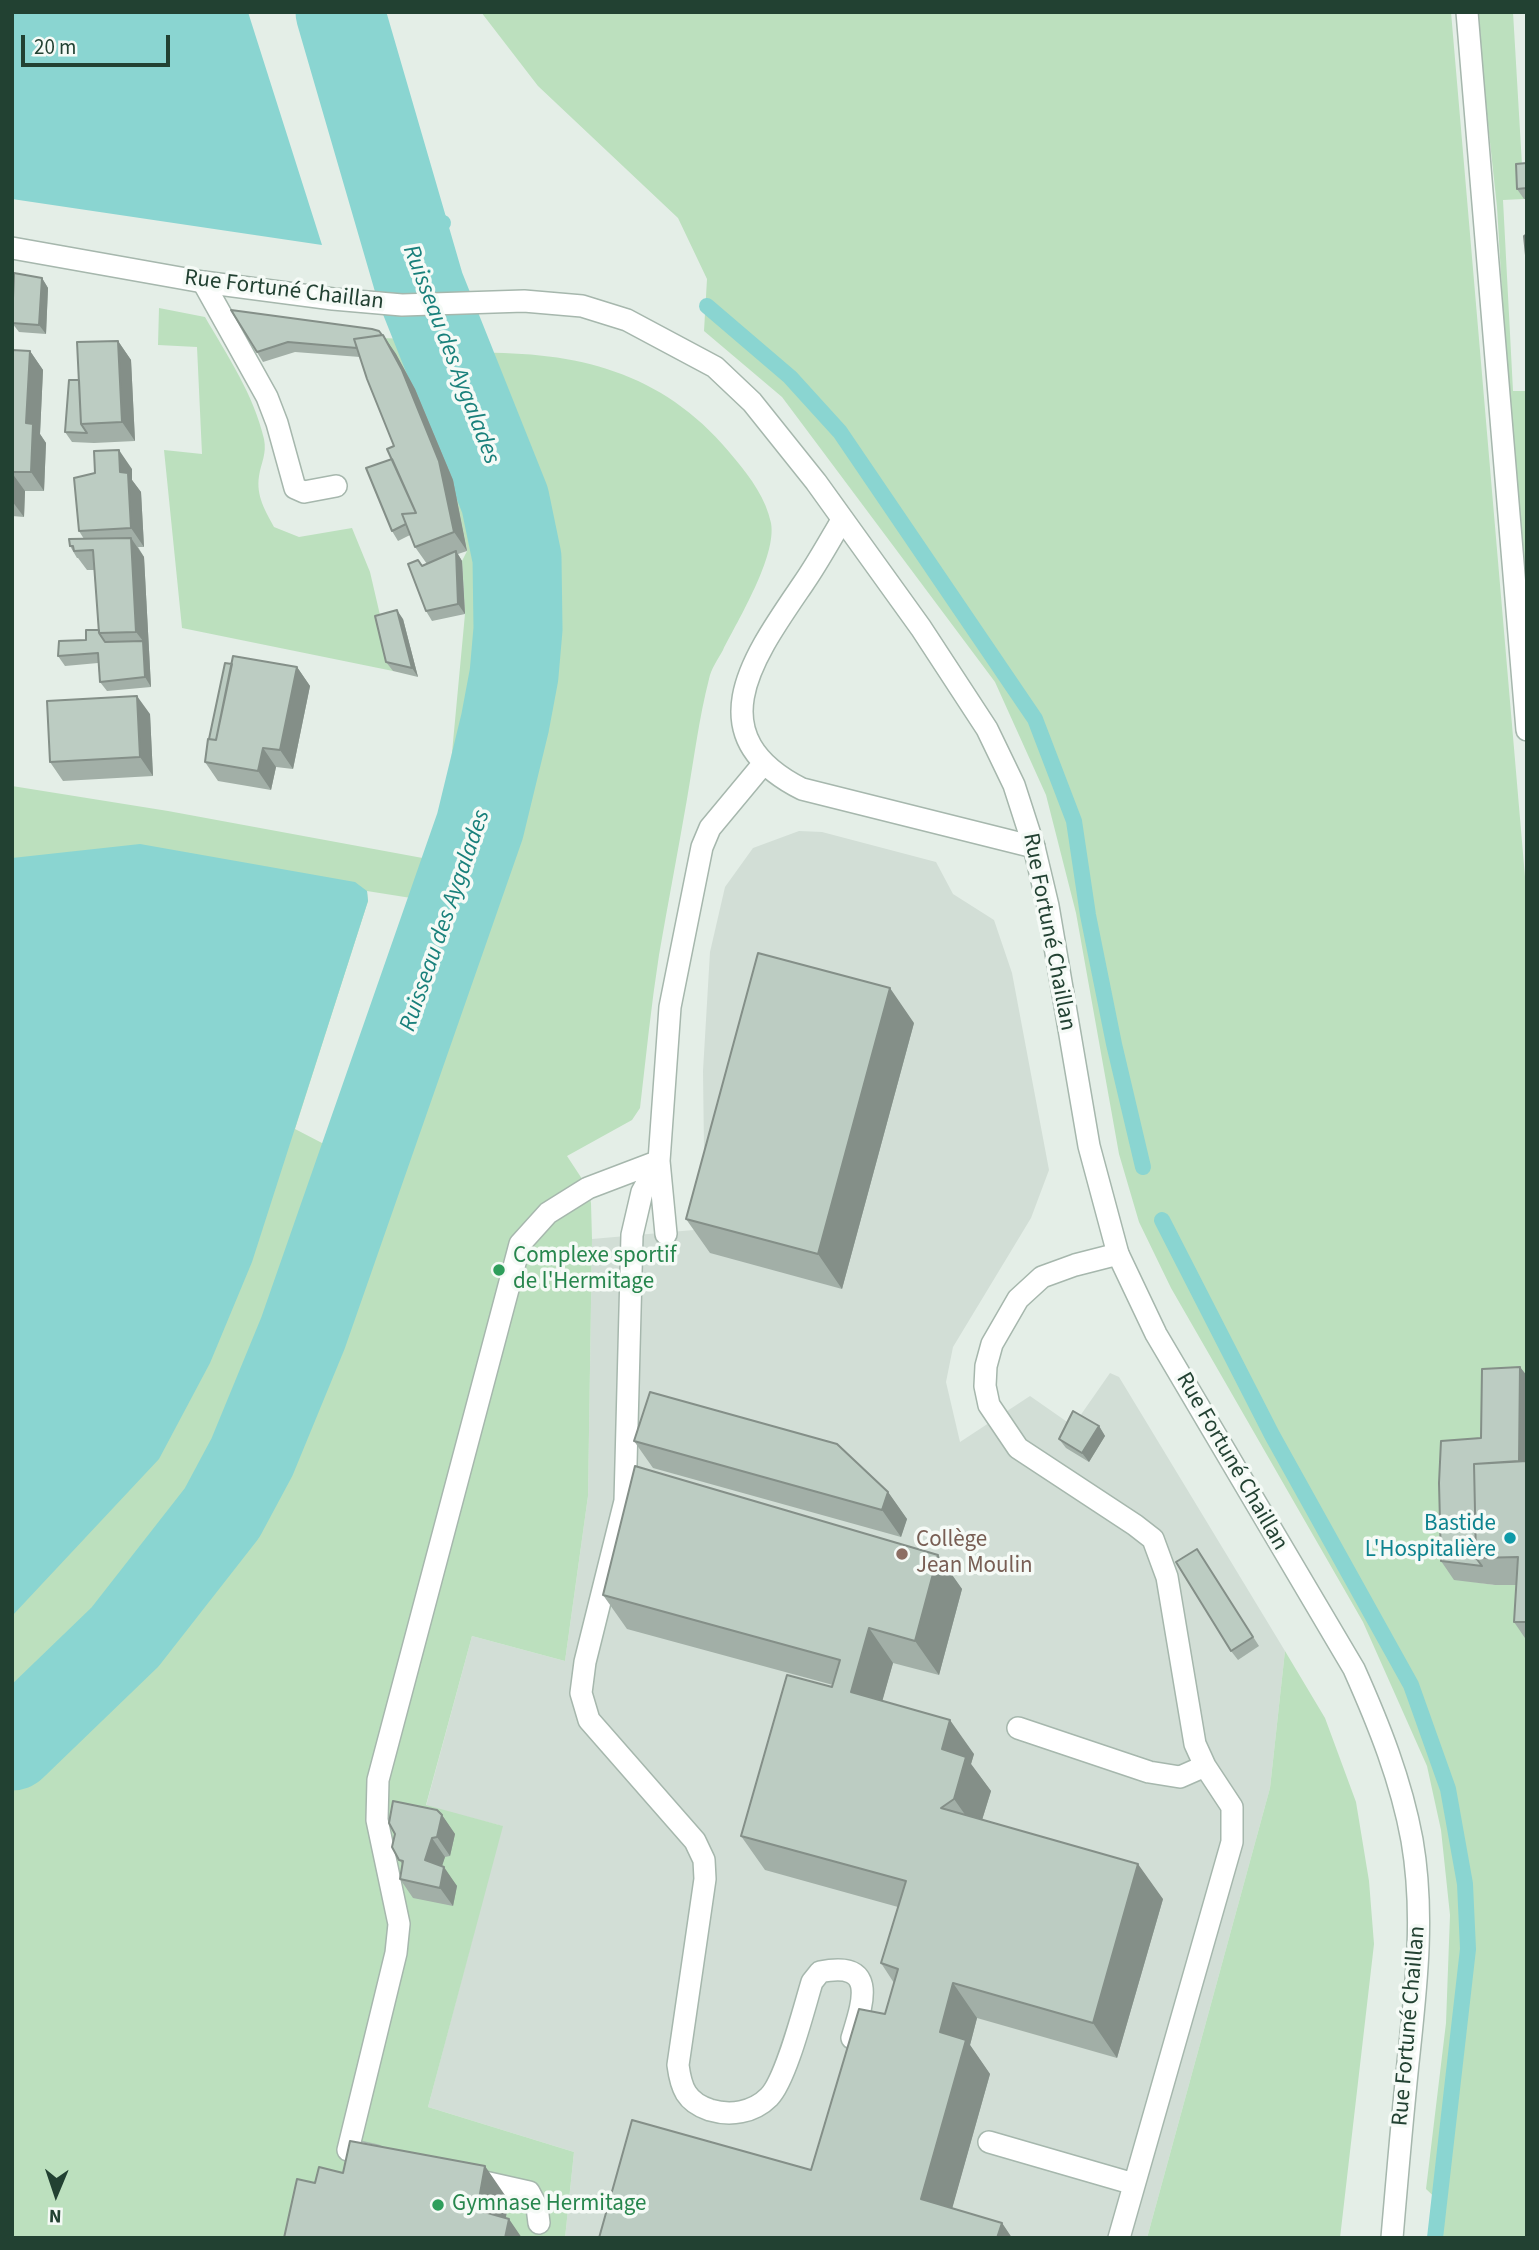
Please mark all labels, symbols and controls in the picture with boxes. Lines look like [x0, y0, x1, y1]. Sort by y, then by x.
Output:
scale bar [24, 21, 173, 65]
text: 20 m [34, 32, 76, 62]
water label: Ruisseau des Aygalades [395, 241, 505, 469]
street label: Rue Fortuné Chaillan [183, 265, 385, 317]
water label: Ruisseau des Aygalades [395, 806, 497, 1036]
street label: Rue Fortuné Chaillan [1015, 831, 1081, 1033]
place label: Complexe sportif de l'Hermitage [513, 1243, 676, 1297]
marker: Complexe sportif de l'Hermitage [491, 1262, 507, 1278]
street label: Rue Fortuné Chaillan [1169, 1368, 1293, 1556]
place label: Bastide L'Hospitalière [1365, 1511, 1496, 1565]
place label: Collège Jean Moulin [916, 1527, 1033, 1581]
marker: Bastide L'Hospitalière [1502, 1530, 1518, 1546]
marker: Collège Jean Moulin [894, 1546, 910, 1562]
street label: Rue Fortuné Chaillan [1388, 1925, 1432, 2127]
north arrow [21, 2159, 91, 2229]
place label: Gymnase Hermitage [452, 2191, 646, 2219]
marker: Gymnase Hermitage [430, 2197, 446, 2213]
text: N [48, 2202, 62, 2229]

